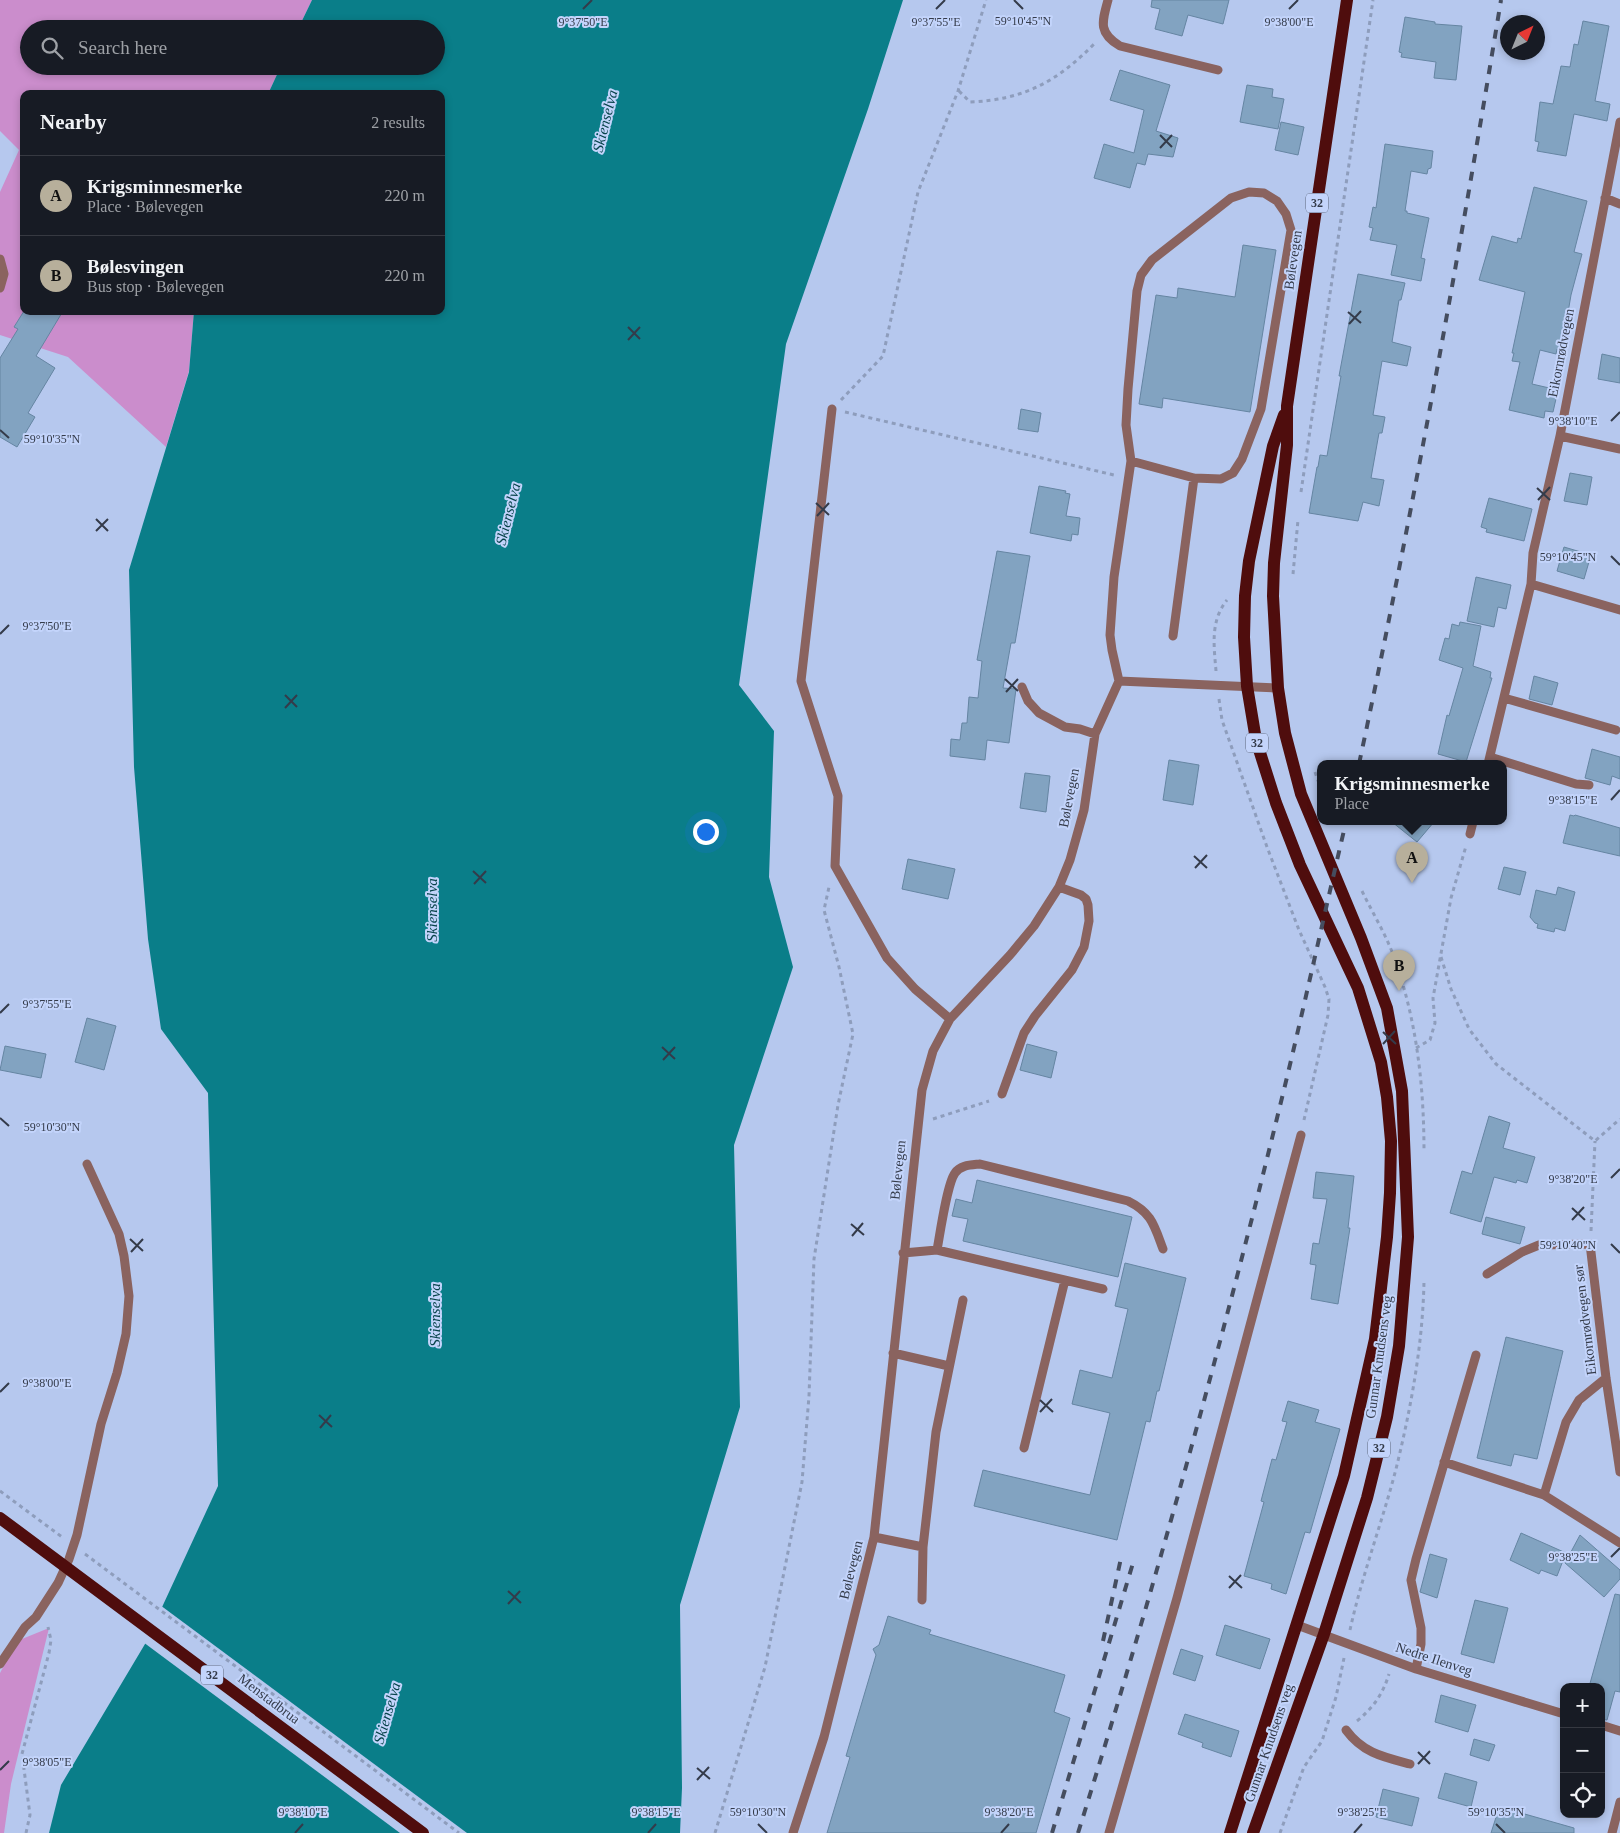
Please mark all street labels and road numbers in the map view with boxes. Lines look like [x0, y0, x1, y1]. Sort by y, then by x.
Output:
road number: 32 [1306, 194, 1328, 212]
street label: Bølevegen [1281, 229, 1305, 291]
street label: Eikornrødvegen [1545, 307, 1577, 399]
road number: 32 [1246, 734, 1268, 752]
street label: Bølevegen [1056, 767, 1082, 829]
street label: Bølevegen [887, 1139, 909, 1201]
street label: Eikornrødvegen sør [1571, 1264, 1599, 1376]
street label: Gunnar Knudsens veg [1363, 1294, 1395, 1420]
road number: 32 [1368, 1439, 1390, 1458]
street label: Bølevegen [836, 1539, 866, 1601]
street label: Nedre Ilenveg [1394, 1640, 1474, 1678]
road number: 32 [201, 1666, 223, 1684]
street label: Menstadbrua [235, 1671, 303, 1727]
street label: Gunnar Knudsens veg [1242, 1682, 1296, 1804]

